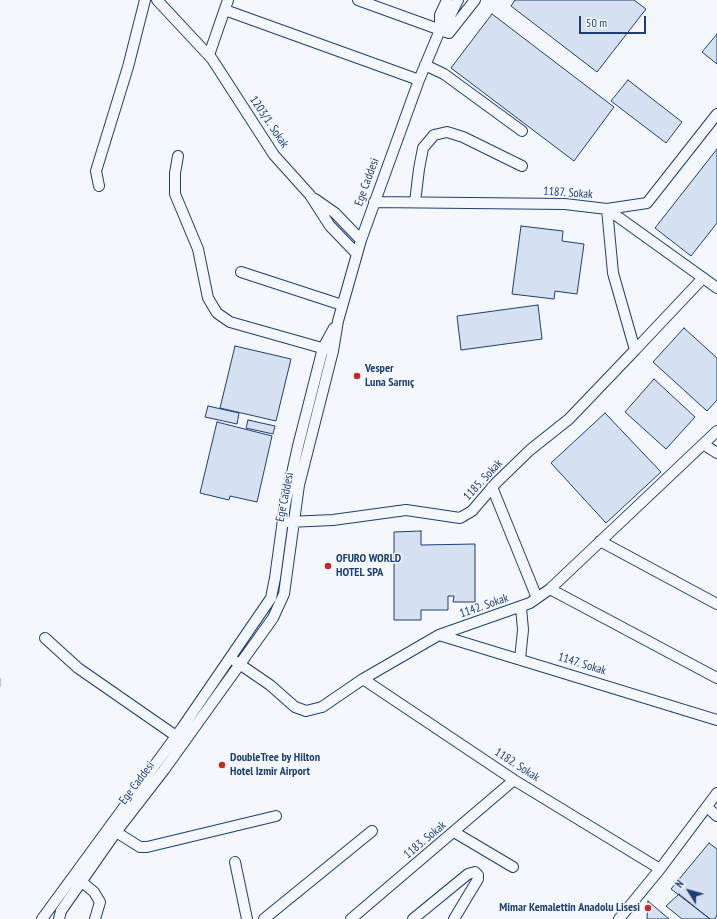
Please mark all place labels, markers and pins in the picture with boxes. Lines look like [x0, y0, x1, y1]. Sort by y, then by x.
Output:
place label: Vesper Luna Sarnıç [365, 362, 414, 390]
marker: Vesper Luna Sarnıç [352, 371, 362, 381]
place label: OFURO WORLD HOTEL SPA [336, 552, 401, 580]
marker: OFURO WORLD HOTEL SPA [323, 561, 333, 571]
place label: DoubleTree by Hilton Hotel Izmir Airport [230, 751, 320, 779]
marker: DoubleTree by Hilton Hotel Izmir Airport [217, 760, 227, 770]
place label: Mimar Kemalettin Anadolu Lisesi [499, 901, 640, 915]
marker: Mimar Kemalettin Anadolu Lisesi [643, 903, 653, 913]

